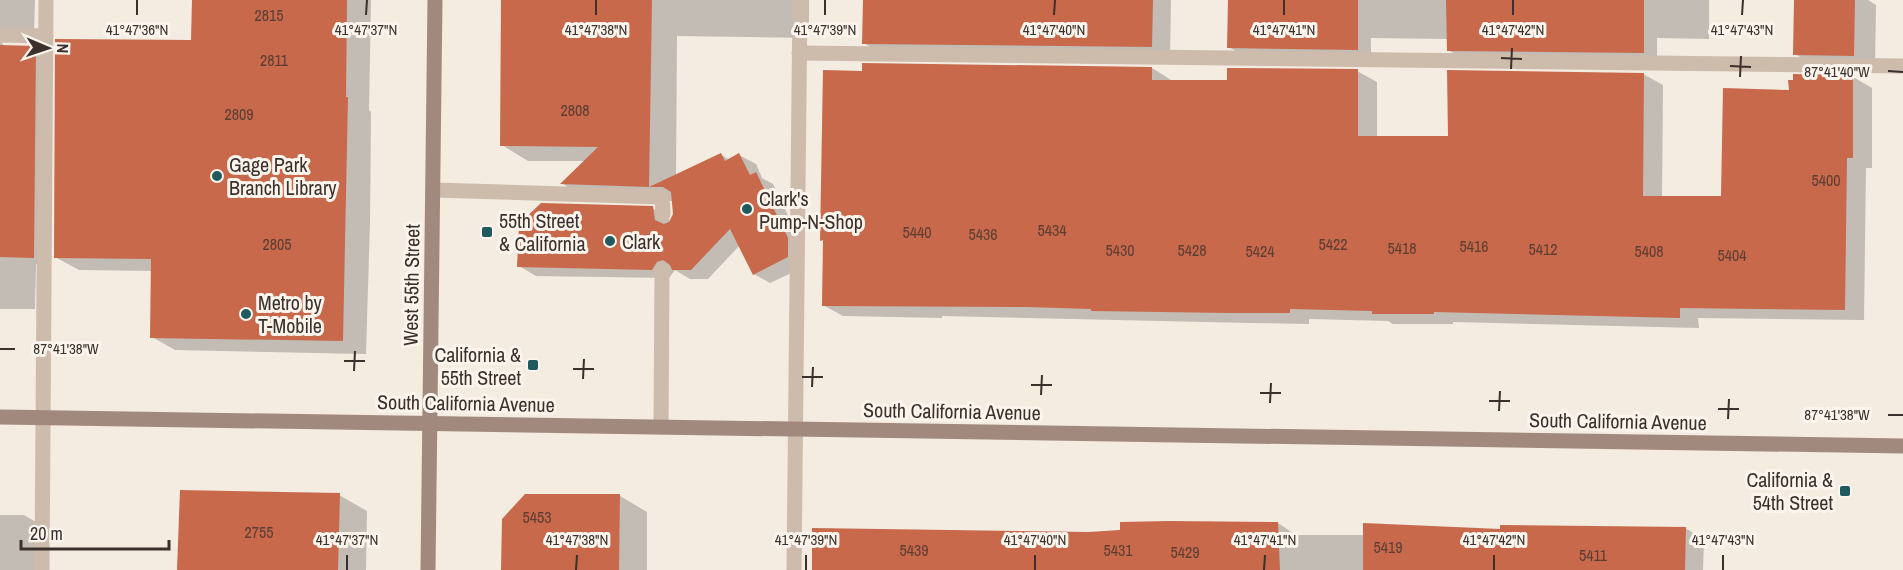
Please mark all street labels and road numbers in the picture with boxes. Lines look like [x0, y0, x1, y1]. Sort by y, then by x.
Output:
street label: West 55th Street [396, 223, 426, 346]
street label: South California Avenue [377, 388, 555, 418]
street label: South California Avenue [863, 396, 1041, 426]
street label: South California Avenue [1529, 406, 1707, 436]

